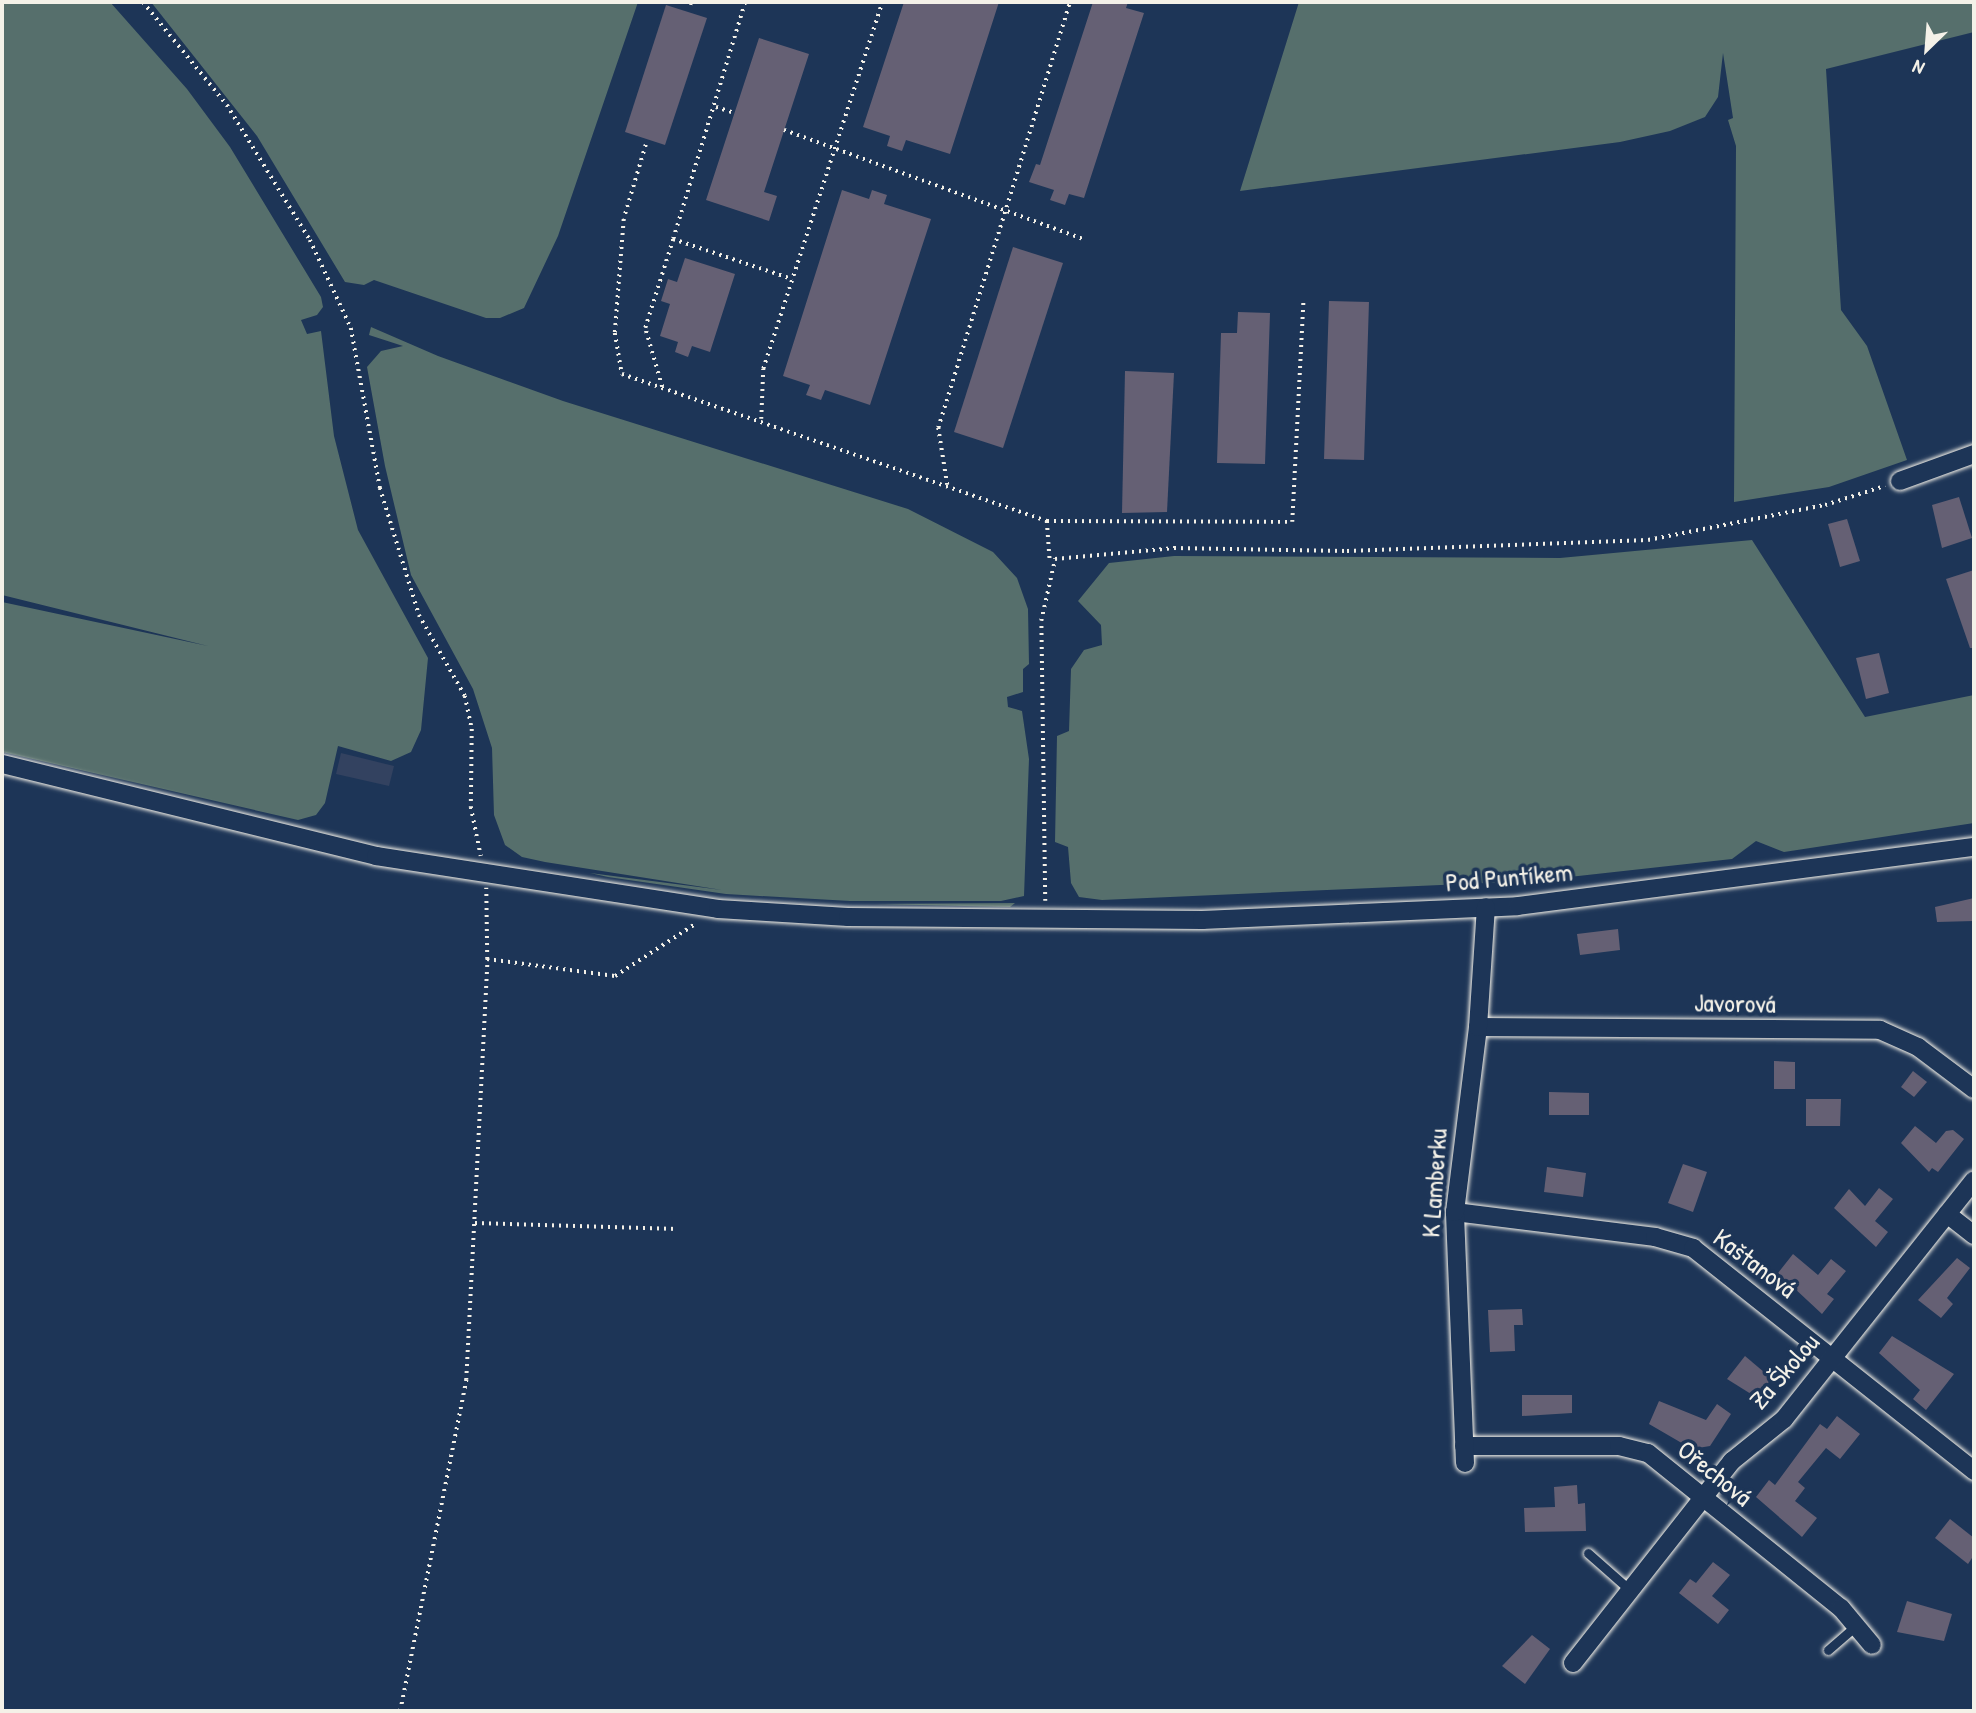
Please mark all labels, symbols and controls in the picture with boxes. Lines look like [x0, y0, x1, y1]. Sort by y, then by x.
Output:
north arrow [1892, 14, 1962, 84]
text: N [1908, 54, 1928, 82]
street label: Pod Puntíkem [1444, 856, 1574, 898]
street label: Javorová [1694, 987, 1776, 1019]
street label: K Lamberku [1415, 1127, 1453, 1239]
street label: Kaštanová [1707, 1222, 1803, 1304]
street label: Za Školou [1743, 1327, 1825, 1415]
street label: Ořechová [1671, 1434, 1759, 1512]

